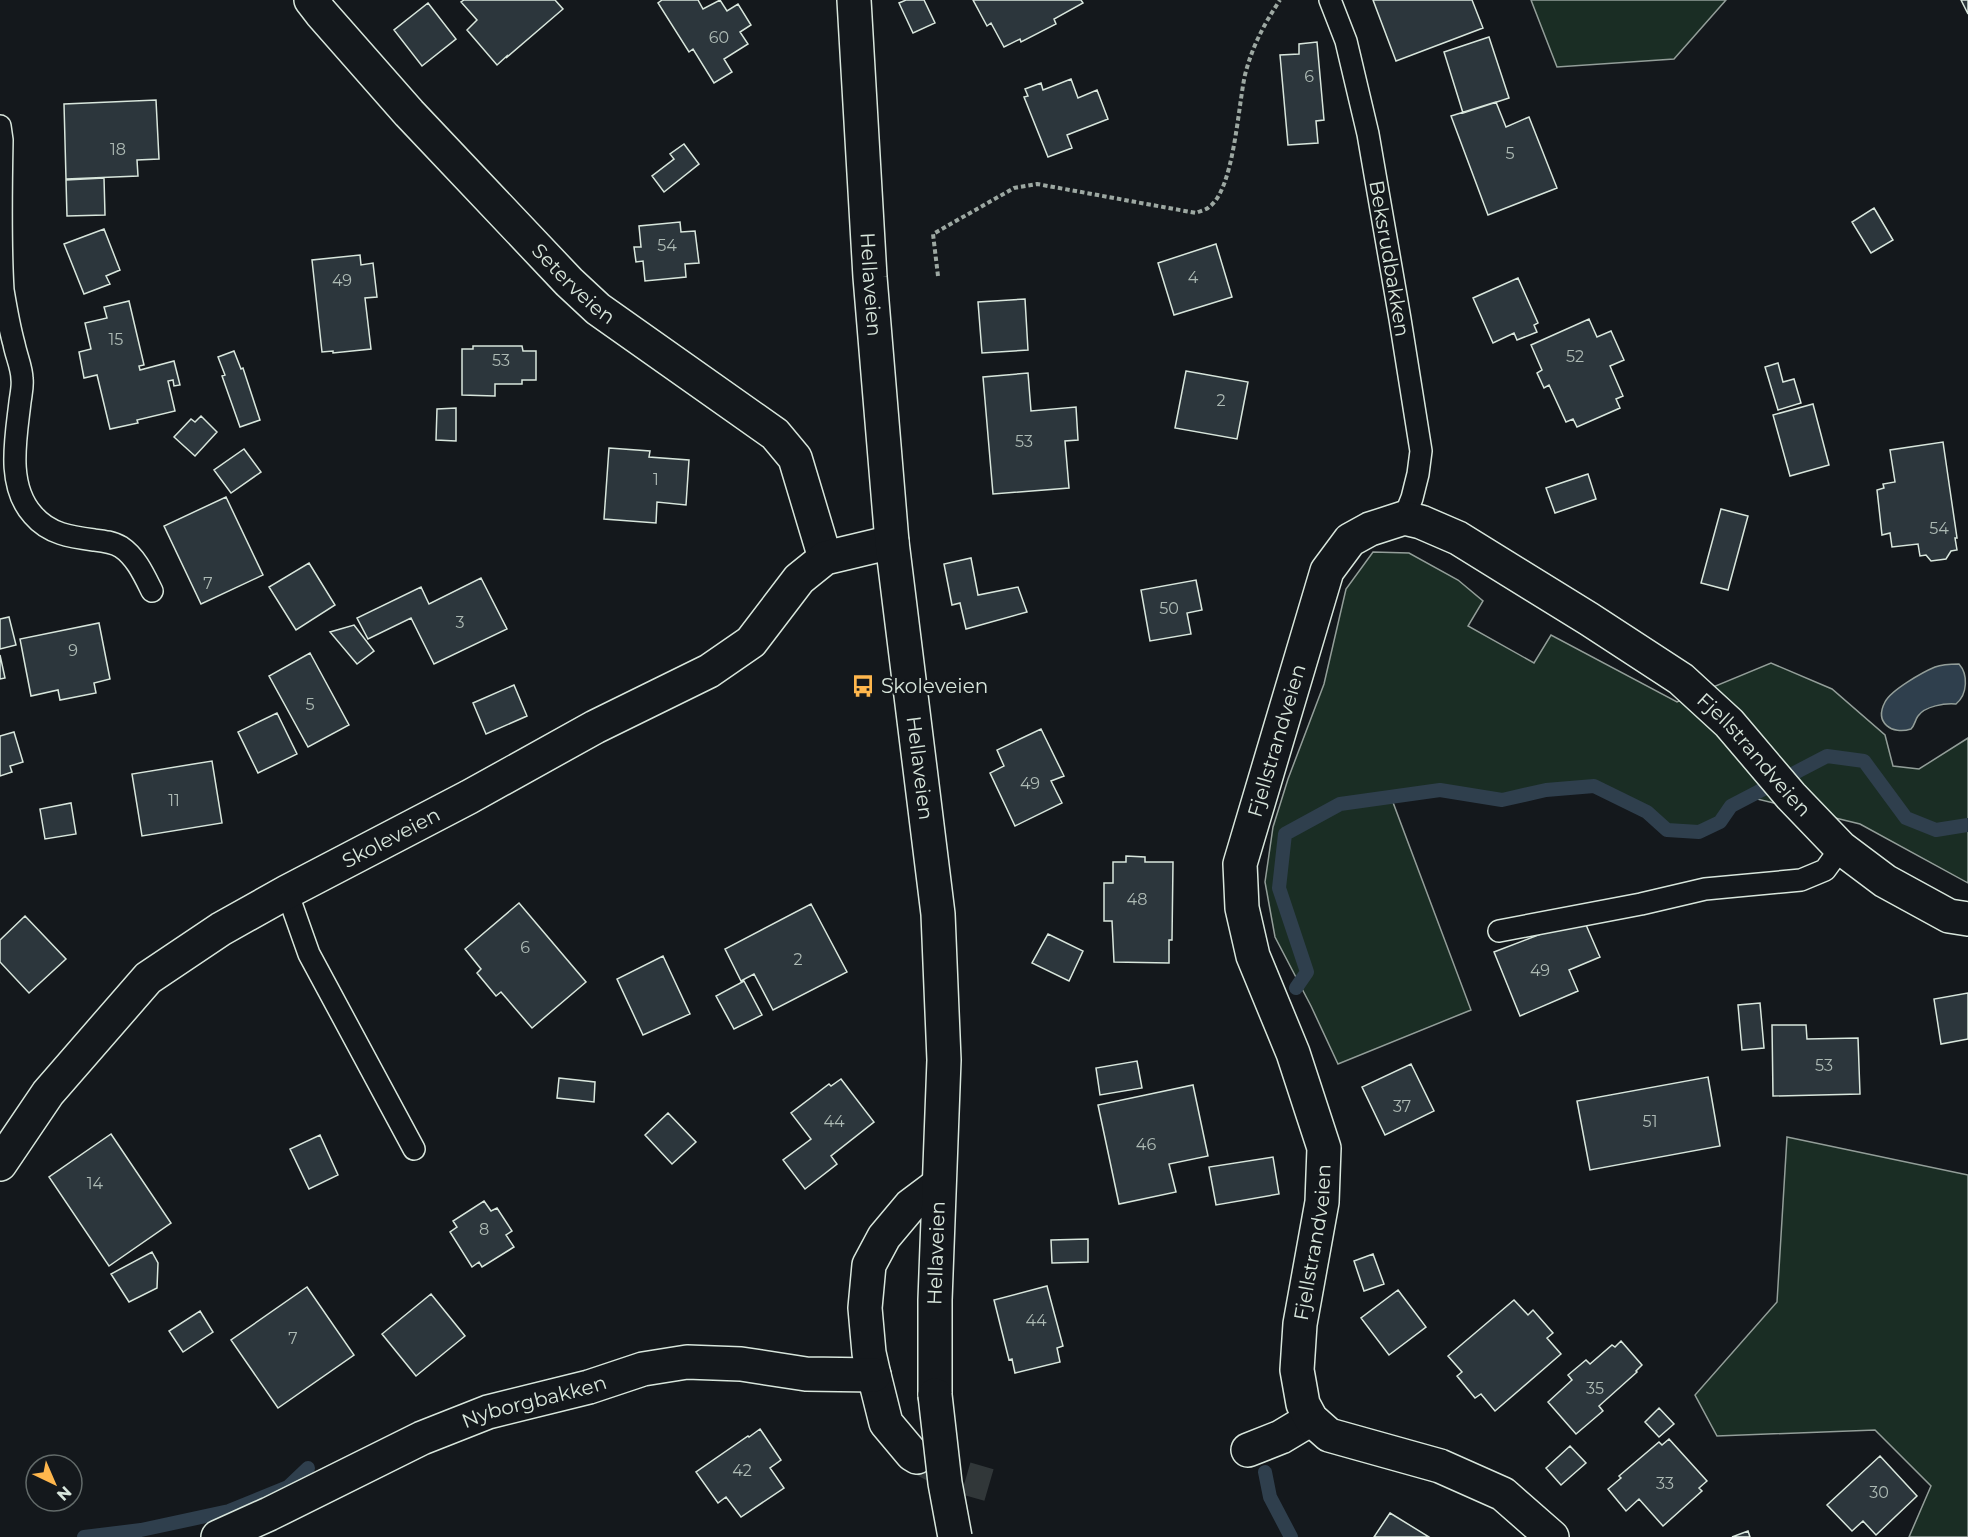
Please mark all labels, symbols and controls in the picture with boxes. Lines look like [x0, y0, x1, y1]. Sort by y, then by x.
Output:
house number: 60 [709, 28, 729, 47]
house number: 6 [1304, 67, 1314, 86]
house number: 18 [110, 140, 126, 159]
house number: 5 [1505, 144, 1515, 163]
street label: Beksrudbakken [1364, 179, 1415, 338]
street label: Hellaveien [855, 232, 887, 338]
house number: 54 [657, 236, 677, 255]
street label: Seterveien [527, 239, 620, 329]
house number: 4 [1188, 268, 1199, 287]
house number: 49 [332, 271, 352, 290]
house number: 15 [109, 330, 123, 349]
house number: 52 [1566, 347, 1584, 366]
house number: 53 [492, 351, 510, 370]
house number: 2 [1216, 391, 1226, 410]
house number: 53 [1015, 432, 1033, 451]
house number: 1 [653, 470, 659, 489]
house number: 54 [1929, 519, 1949, 538]
house number: 7 [203, 574, 213, 593]
house number: 50 [1159, 599, 1179, 618]
house number: 3 [455, 613, 465, 632]
house number: 9 [68, 641, 78, 660]
street label: Fjellstrandveien [1243, 661, 1311, 820]
bus stop icon: Skoleveien [850, 673, 876, 699]
place label: Skoleveien [881, 674, 988, 698]
street label: Fjellstrandveien [1692, 688, 1816, 821]
house number: 5 [305, 695, 315, 714]
street label: Hellaveien [902, 715, 938, 821]
house number: 49 [1020, 774, 1040, 793]
house number: 11 [168, 791, 180, 810]
street label: Skoleveien [338, 802, 444, 873]
house number: 48 [1127, 890, 1147, 909]
house number: 6 [520, 938, 530, 957]
house number: 2 [793, 950, 803, 969]
house number: 49 [1530, 961, 1550, 980]
house number: 53 [1815, 1056, 1833, 1075]
house number: 37 [1393, 1097, 1411, 1116]
house number: 44 [823, 1112, 845, 1131]
house number: 51 [1643, 1112, 1657, 1131]
house number: 46 [1136, 1135, 1156, 1154]
street label: Fjellstrandveien [1289, 1163, 1335, 1322]
house number: 14 [87, 1174, 104, 1193]
street label: Hellaveien [922, 1200, 950, 1306]
house number: 8 [479, 1220, 489, 1239]
house number: 44 [1025, 1311, 1047, 1330]
house number: 7 [288, 1329, 298, 1348]
street label: Nyborgbakken [458, 1370, 610, 1433]
house number: 35 [1586, 1379, 1604, 1398]
north arrow [24, 1453, 84, 1513]
house number: 42 [732, 1461, 752, 1480]
house number: 33 [1656, 1474, 1674, 1493]
text: N [53, 1482, 75, 1505]
house number: 30 [1869, 1483, 1889, 1502]

